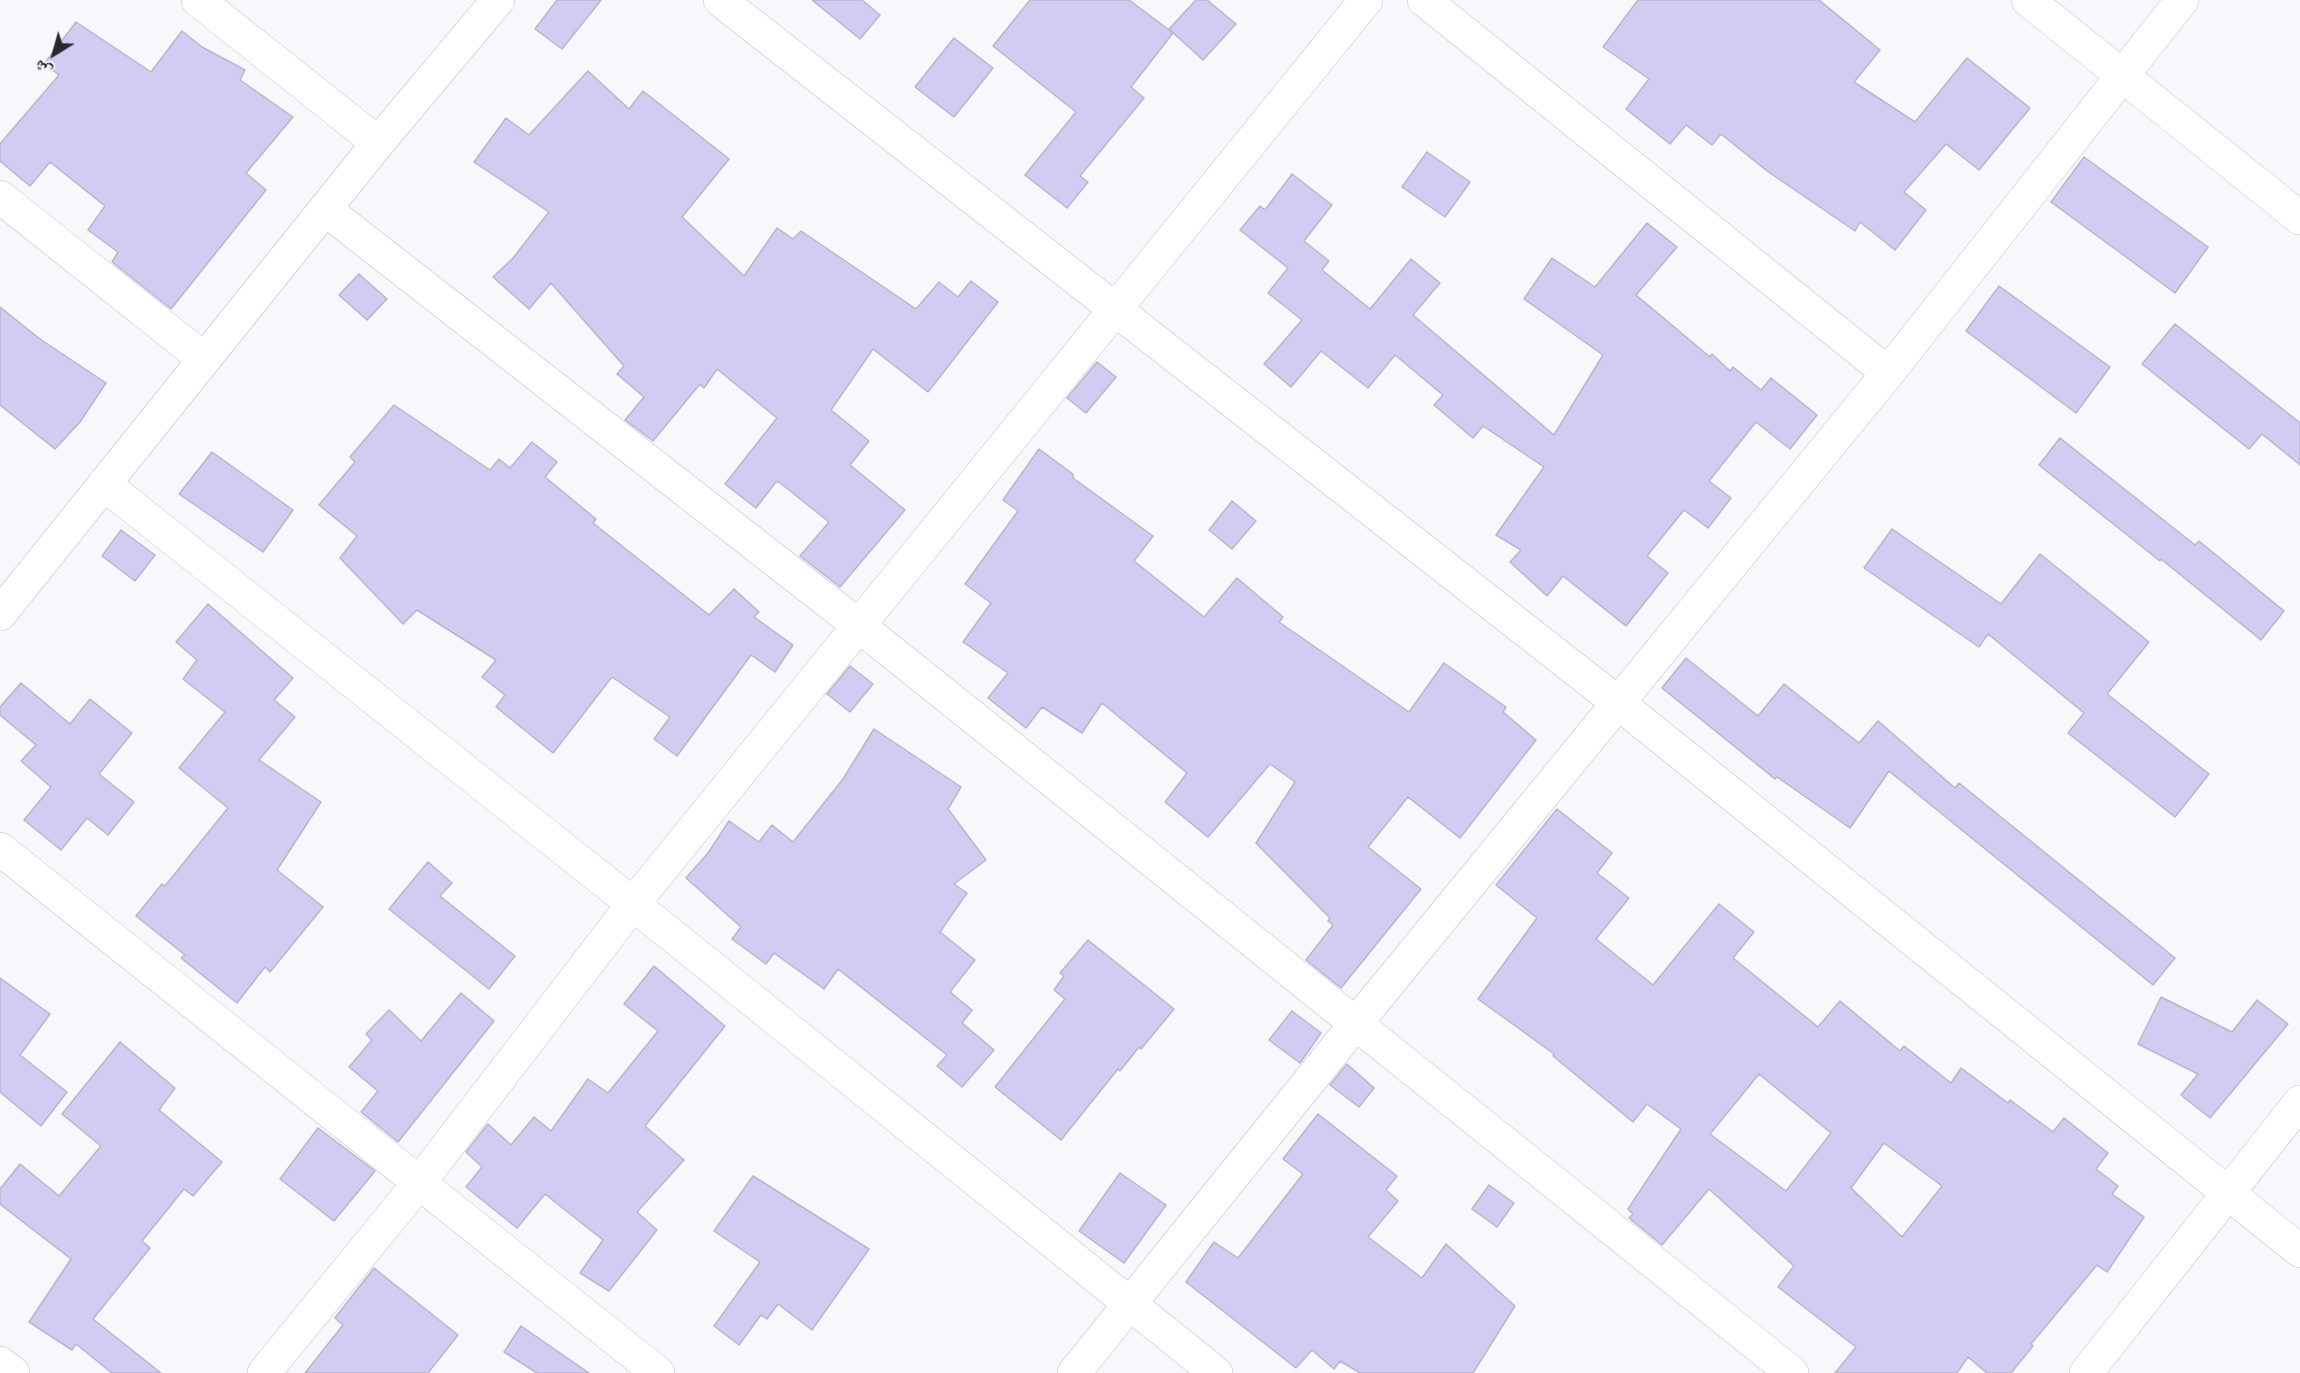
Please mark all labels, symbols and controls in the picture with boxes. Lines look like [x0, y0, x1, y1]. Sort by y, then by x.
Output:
north arrow [24, 24, 84, 84]
text: ش [30, 55, 56, 82]

